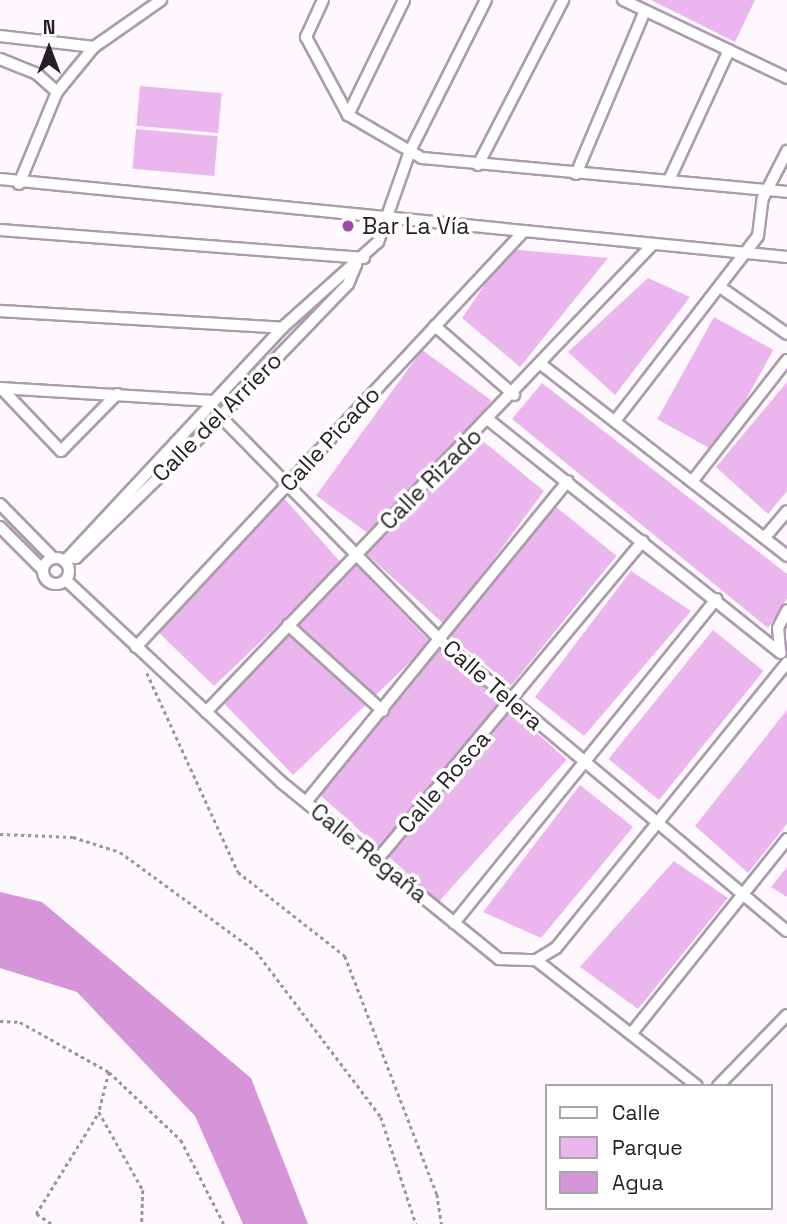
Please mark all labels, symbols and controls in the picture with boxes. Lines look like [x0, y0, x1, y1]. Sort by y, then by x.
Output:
north arrow [14, 14, 84, 84]
text: N [43, 15, 55, 40]
place label: Bar La Vía [362, 212, 470, 240]
marker: Bar La Vía [340, 218, 356, 234]
street label: Calle del Arriero [146, 346, 288, 488]
street label: Calle Picado [274, 381, 386, 497]
street label: Calle Rizado [374, 422, 488, 536]
street label: Calle Telera [437, 634, 549, 736]
street label: Calle Rosca [392, 725, 496, 839]
street label: Calle Regaña [305, 798, 433, 908]
legend [546, 1084, 773, 1210]
text: Calle [612, 1099, 660, 1126]
text: Parque [612, 1134, 683, 1161]
text: Agua [612, 1169, 664, 1196]

